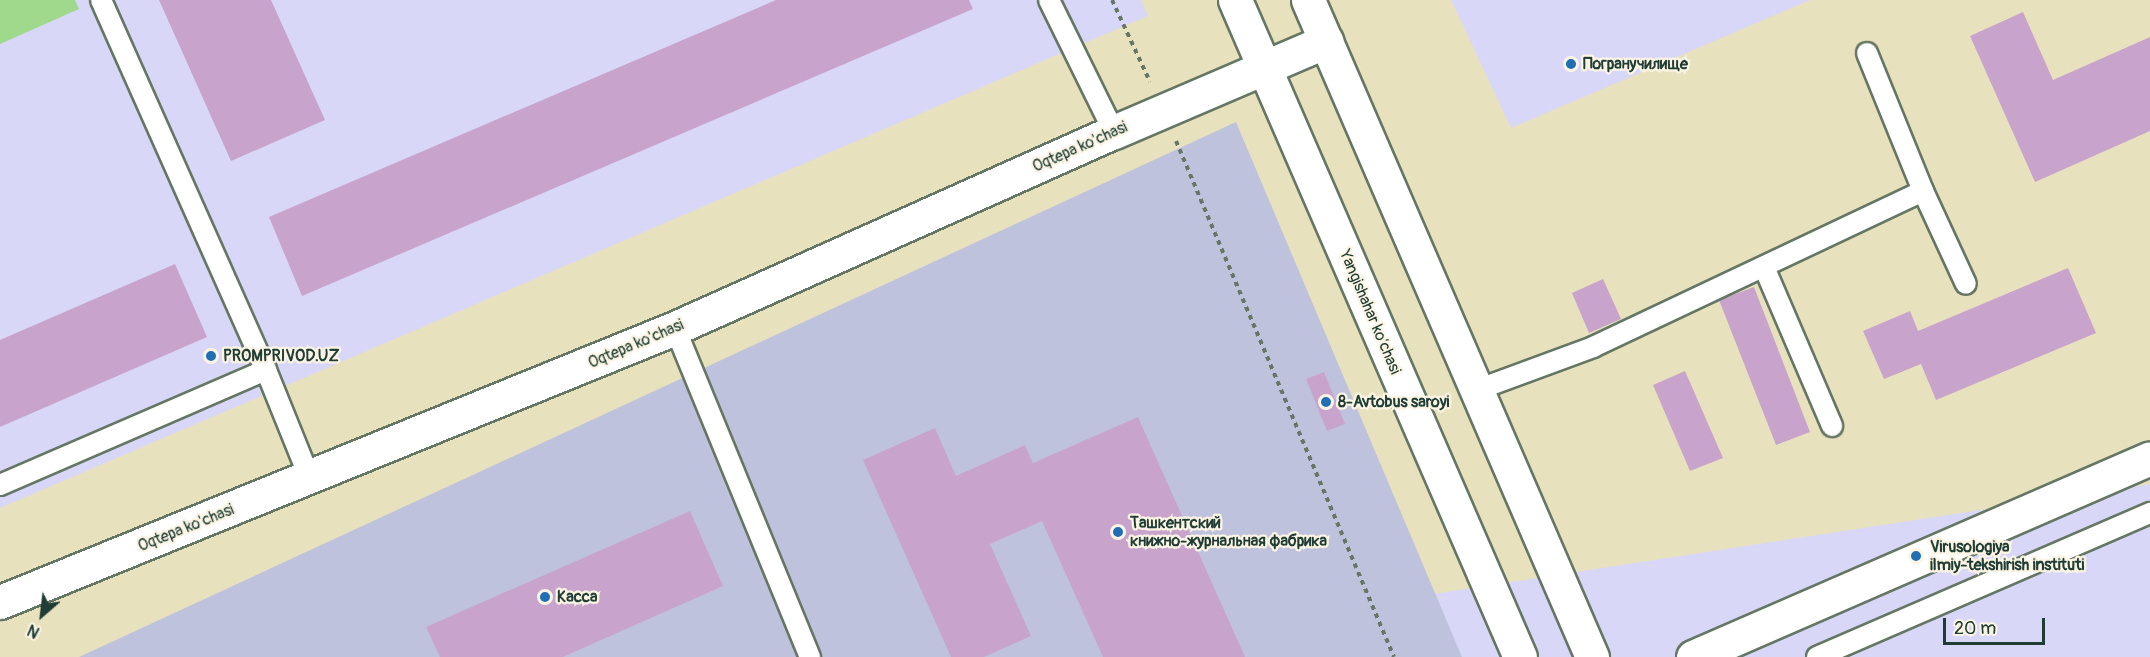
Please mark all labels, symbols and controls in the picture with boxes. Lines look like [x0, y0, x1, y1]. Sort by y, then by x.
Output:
place label: Погранучилище [1583, 54, 1688, 74]
marker: Погранучилище [1564, 57, 1578, 71]
street label: Oqtepa ko'chasi [1030, 117, 1130, 177]
street label: Yangishahar ko‘chasi [1335, 247, 1405, 377]
street label: Oqtepa ko'chasi [585, 315, 687, 373]
place label: PROMPRIVOD.UZ [223, 346, 339, 366]
marker: PROMPRIVOD.UZ [204, 349, 218, 363]
place label: 8-Avtobus saroyi [1338, 392, 1449, 412]
marker: 8-Avtobus saroyi [1319, 395, 1333, 409]
street label: Oqtepa ko'chasi [135, 500, 237, 556]
place label: Ташкентский книжно-журнальная фабрика [1130, 513, 1327, 551]
marker: Ташкентский книжно-журнальная фабрика [1111, 525, 1125, 539]
place label: Virusologiya ilmiy-tekshirish instituti [1930, 537, 2084, 575]
marker: Virusologiya ilmiy-tekshirish instituti [1907, 547, 1925, 565]
north arrow [12, 585, 72, 645]
place label: Касса [557, 587, 597, 607]
marker: Касса [538, 590, 552, 604]
scale bar [1946, 606, 2048, 644]
text: 20 m [1954, 617, 1996, 640]
text: N [24, 620, 43, 642]

